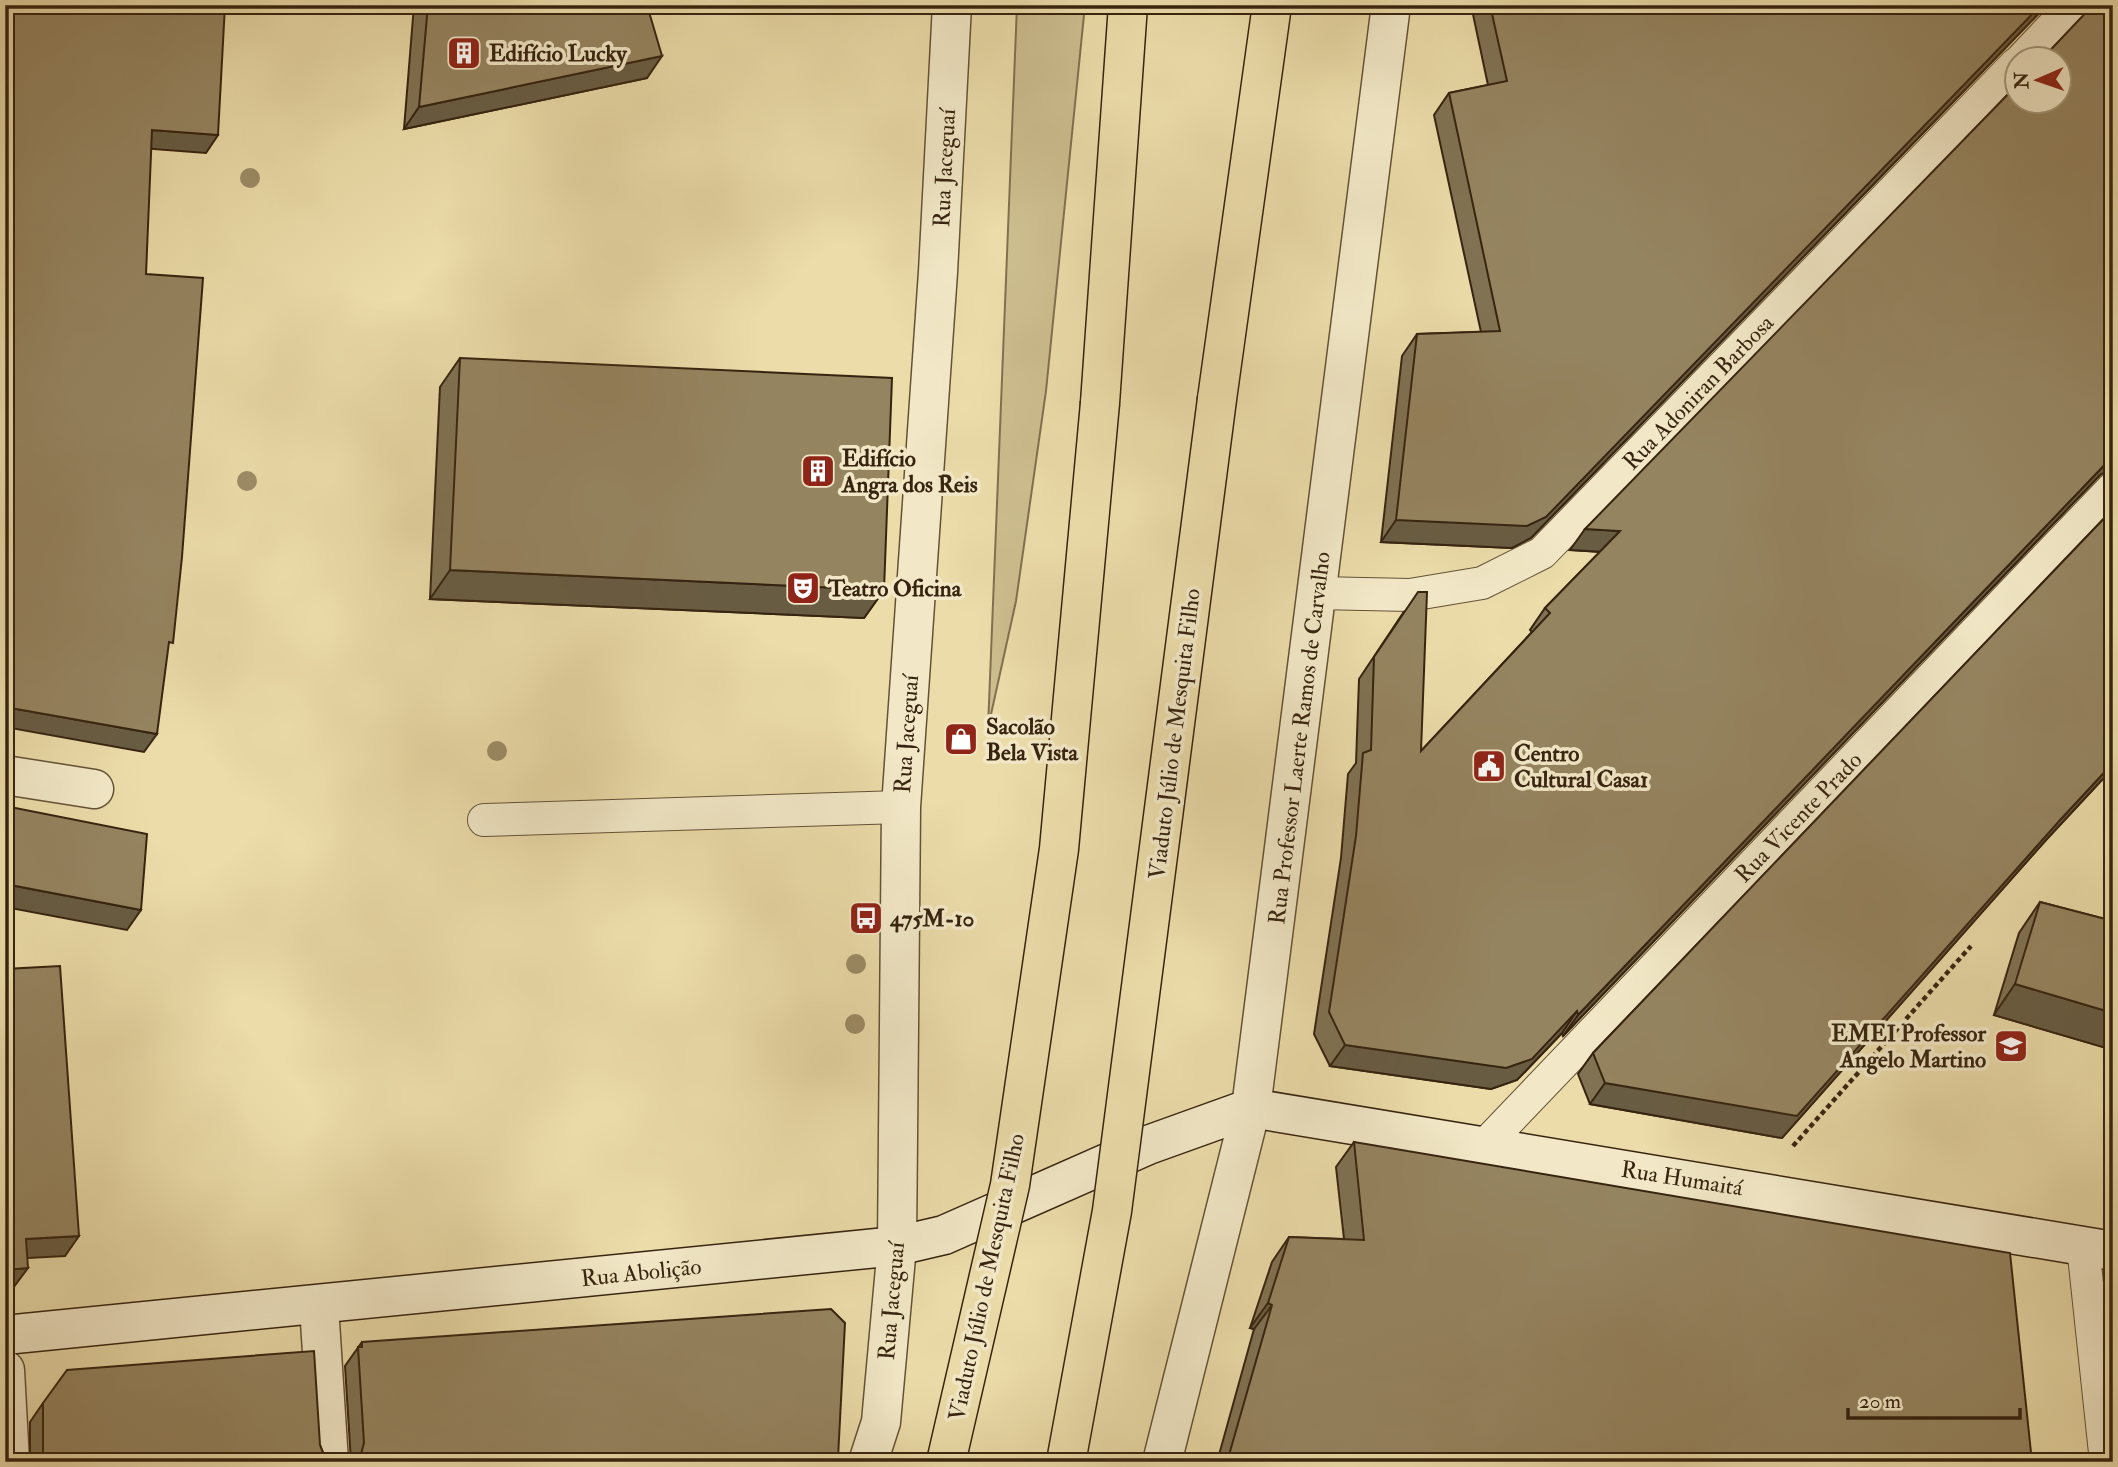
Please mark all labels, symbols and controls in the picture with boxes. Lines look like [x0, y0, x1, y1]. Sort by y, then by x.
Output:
building icon: Edifício Lucky [445, 34, 483, 72]
place label: Edifício Lucky [489, 39, 628, 69]
north arrow [2002, 46, 2072, 116]
text: N [2010, 71, 2034, 90]
street label: Rua Jaceguaí [927, 106, 962, 228]
street label: Rua Adoniran Barbosa [1617, 308, 1780, 476]
place label: Edifício Angra dos Reis [841, 444, 978, 500]
building icon: Edifício Angra dos Reis [799, 452, 837, 490]
street label: Rua Professor Laerte Ramos de Carvalho [1262, 550, 1337, 926]
theatre icon: Teatro Oficina [784, 569, 822, 607]
place label: Teatro Oficina [827, 574, 963, 603]
street label: Viaduto Júlio de Mesquita Filho [1142, 587, 1207, 881]
street label: Rua Jaceguaí [888, 672, 925, 794]
place label: Sacolão Bela Vista [986, 712, 1080, 767]
shop icon: Sacolão Bela Vista [942, 720, 980, 758]
place label: Centro Cultural Casa1 [1514, 739, 1648, 794]
street label: Rua Vicente Prado [1729, 746, 1868, 889]
public building icon: Centro Cultural Casa1 [1470, 747, 1508, 785]
bus stop icon: 475M-10 [847, 899, 885, 937]
place label: 475M-10 [889, 904, 974, 933]
place label: EMEI Professor Angelo Martino [1831, 1019, 1986, 1075]
school or university icon: EMEI Professor Angelo Martino [1992, 1027, 2030, 1065]
street label: Viaduto Júlio de Mesquita Filho [942, 1131, 1031, 1423]
street label: Rua Humaitá [1619, 1155, 1746, 1203]
street label: Rua Jaceguaí [872, 1239, 911, 1361]
street label: Rua Abolição [579, 1252, 703, 1293]
scale bar [1848, 1376, 2020, 1420]
text: 20 m [1859, 1388, 1901, 1415]

